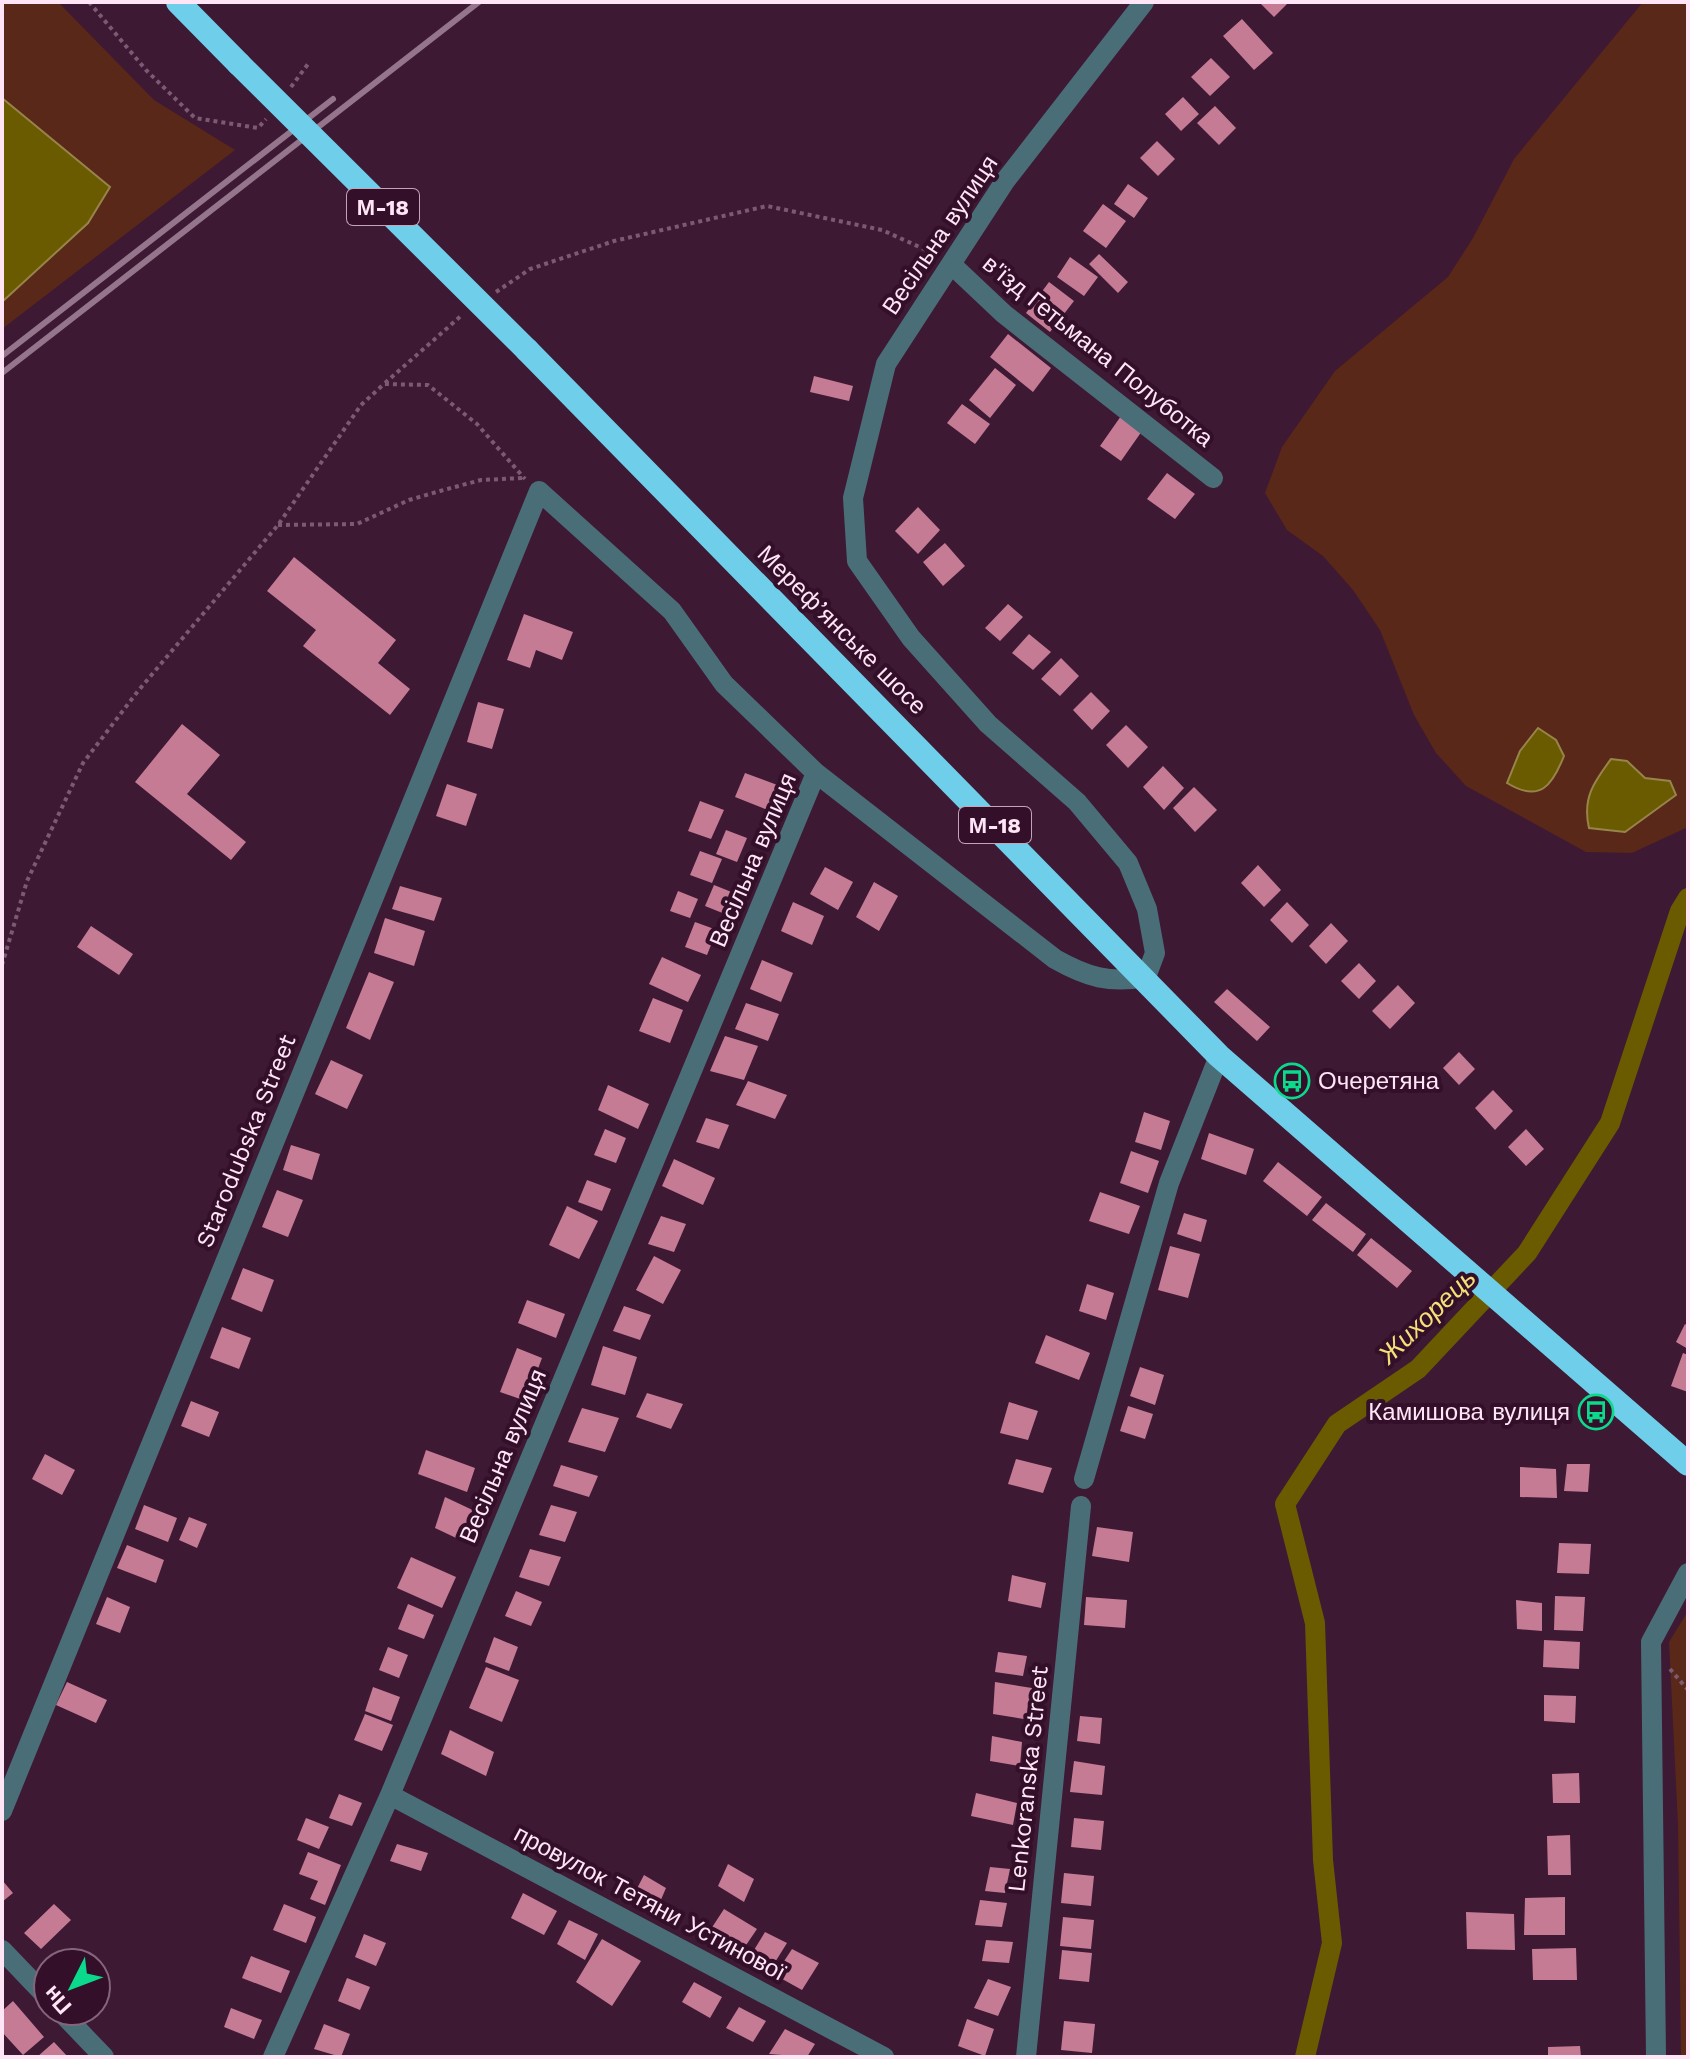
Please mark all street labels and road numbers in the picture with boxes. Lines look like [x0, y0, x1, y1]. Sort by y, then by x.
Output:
street label: Весільна вулиця [876, 150, 1004, 320]
road number: М-18 [347, 189, 419, 225]
street label: в'їзд Гетьмана Полуботка [977, 249, 1219, 453]
street label: Мереф’янське шосе [752, 540, 932, 720]
street label: Весільна вулиця [704, 769, 802, 951]
road number: М-18 [959, 807, 1031, 843]
street label: Starodubska Street [190, 1030, 302, 1252]
street label: Весільна вулиця [454, 1365, 552, 1547]
street label: Lenkoranska Street [1002, 1664, 1054, 1894]
street label: провулок Тетяни Устинової [509, 1819, 791, 1987]

